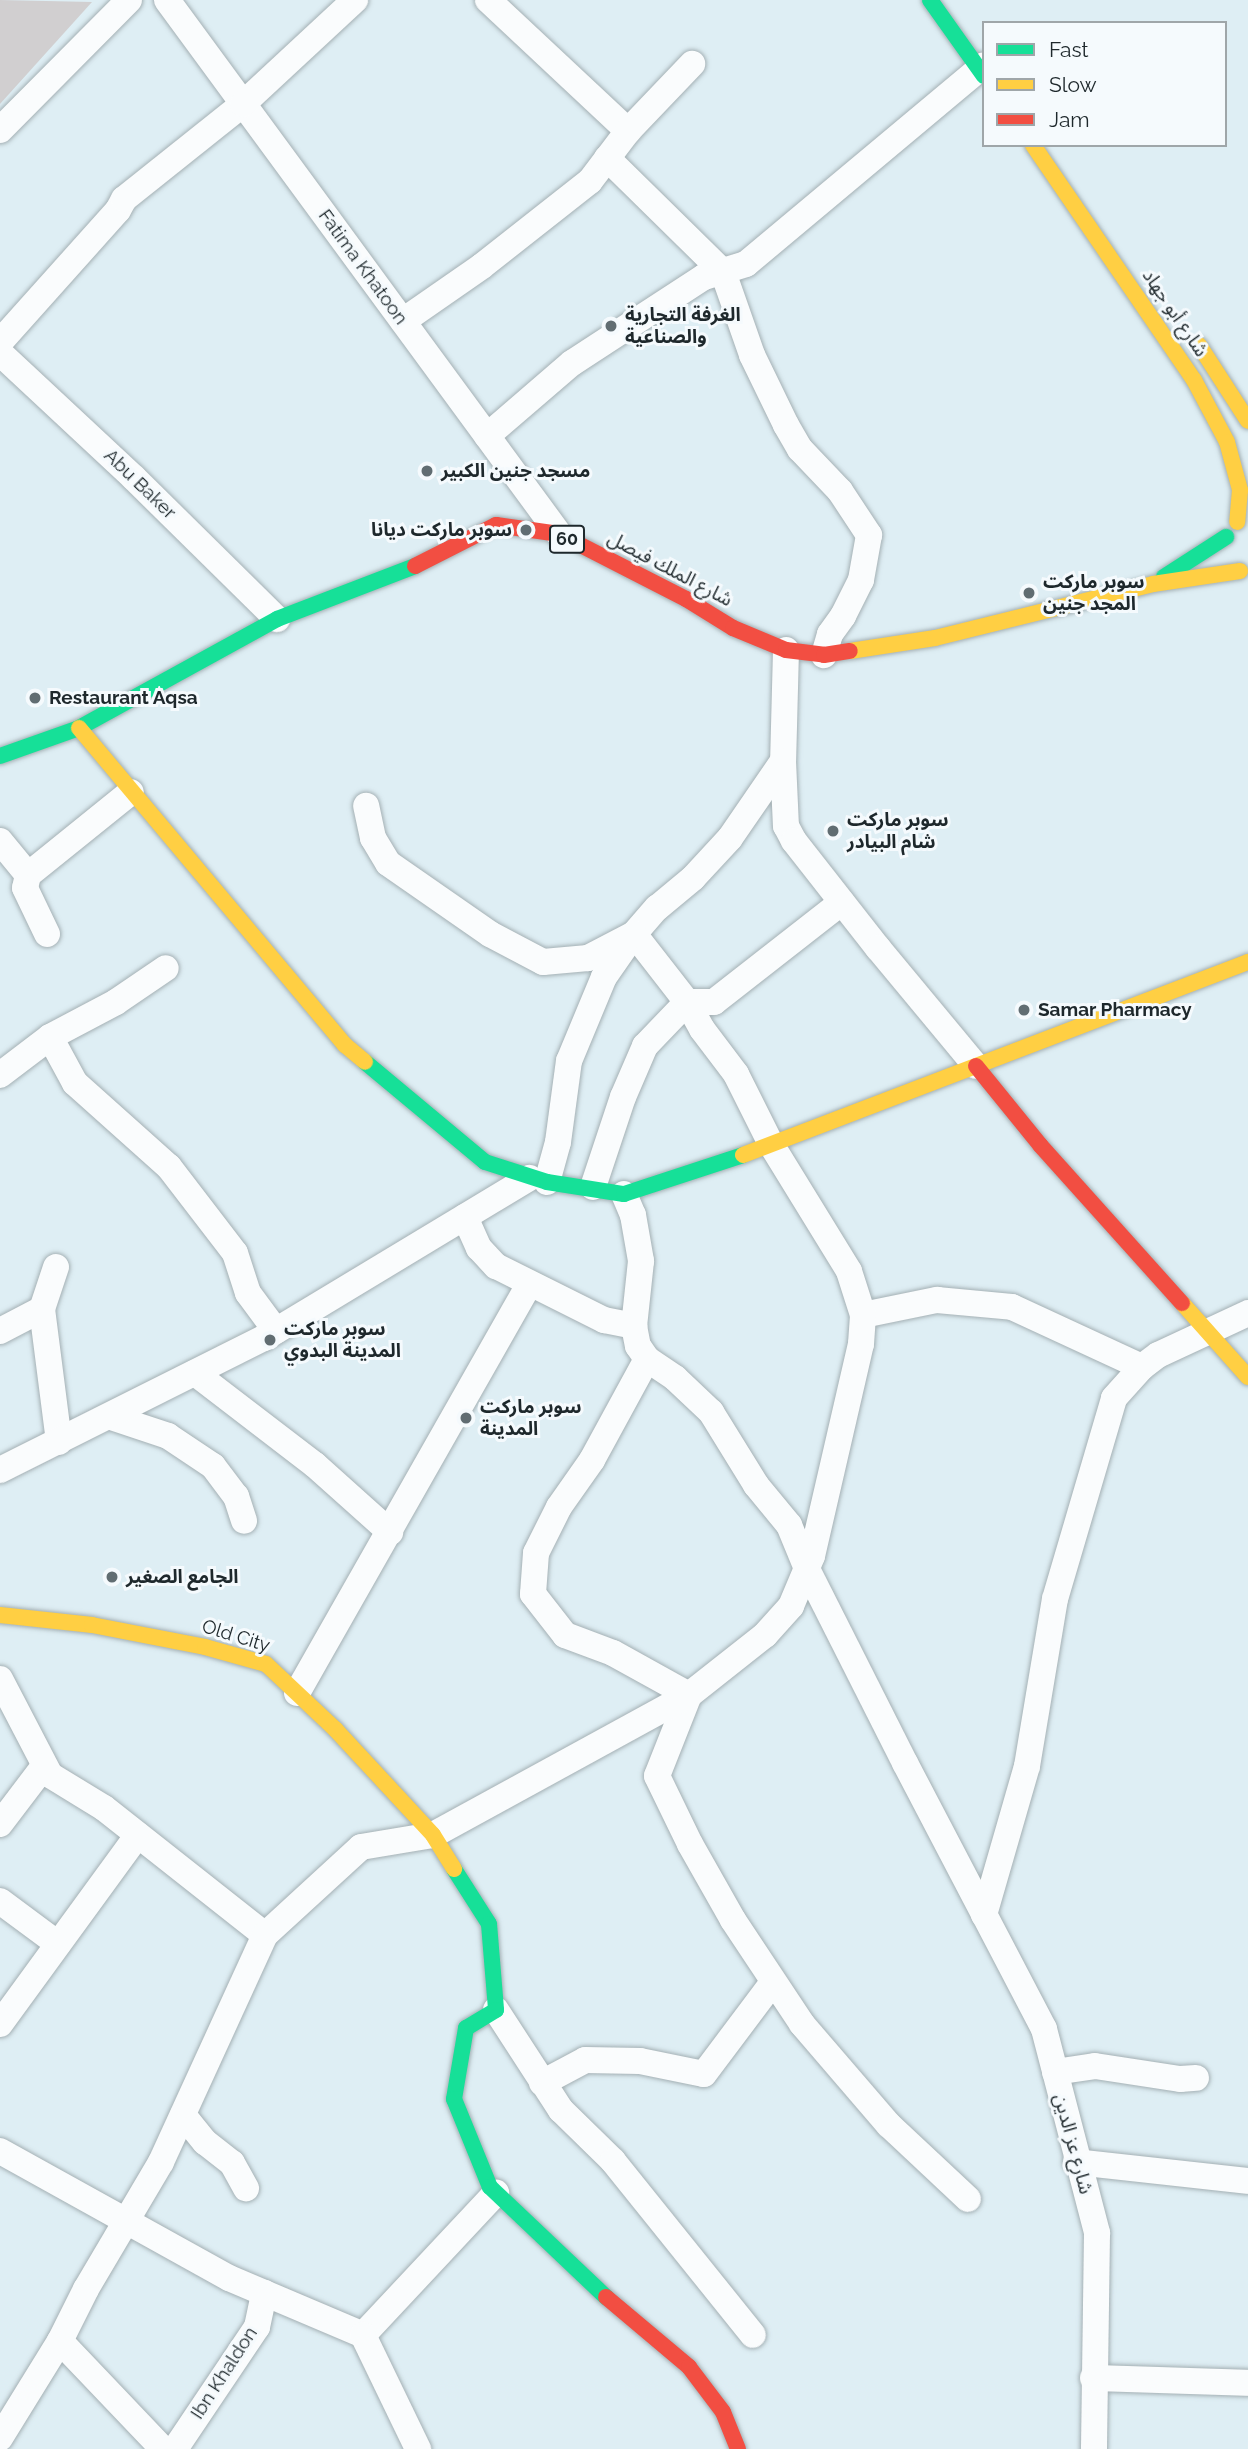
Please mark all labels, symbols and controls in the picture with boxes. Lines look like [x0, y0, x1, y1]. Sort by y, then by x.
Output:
legend [982, 21, 1227, 147]
text: Fast [1049, 37, 1089, 62]
text: Slow [1049, 72, 1097, 97]
text: Jam [1049, 107, 1090, 132]
street label: Fatima Khatoon [314, 205, 412, 329]
street label: شارع أبو جهاد [1137, 265, 1213, 361]
place label: الغرفة التجارية والصناعية [625, 304, 741, 348]
marker: الغرفة التجارية والصناعية [603, 318, 619, 334]
street label: Abu Baker [99, 444, 181, 524]
place label: مسجد جنين الكبير [441, 460, 590, 482]
marker: مسجد جنين الكبير [419, 463, 435, 479]
place label: سوبر ماركت ديانا [371, 519, 512, 541]
marker: سوبر ماركت ديانا [518, 522, 534, 538]
road number: 60 [548, 524, 586, 554]
street label: شارع الملك فيصل [604, 527, 736, 611]
place label: سوبر ماركت المجد جنين [1043, 571, 1145, 615]
marker: سوبر ماركت المجد جنين [1021, 585, 1037, 601]
place label: Restaurant Aqsa [49, 687, 198, 709]
marker: Restaurant Aqsa [27, 690, 43, 706]
place label: سوبر ماركت شام البيادر [847, 809, 949, 853]
marker: سوبر ماركت شام البيادر [825, 823, 841, 839]
place label: Samar Pharmacy [1038, 999, 1192, 1021]
marker: Samar Pharmacy [1016, 1002, 1032, 1018]
place label: سوبر ماركت المدينة البدوي [284, 1318, 401, 1362]
marker: سوبر ماركت المدينة البدوي [262, 1332, 278, 1348]
place label: سوبر ماركت المدينة [480, 1396, 582, 1440]
marker: سوبر ماركت المدينة [458, 1410, 474, 1426]
place label: الجامع الصغير [126, 1566, 238, 1588]
marker: الجامع الصغير [104, 1569, 120, 1585]
street label: Old City [199, 1615, 273, 1657]
street label: شارع عز الدين [1049, 2091, 1097, 2197]
street label: Ibn Khaldon [186, 2323, 262, 2423]

